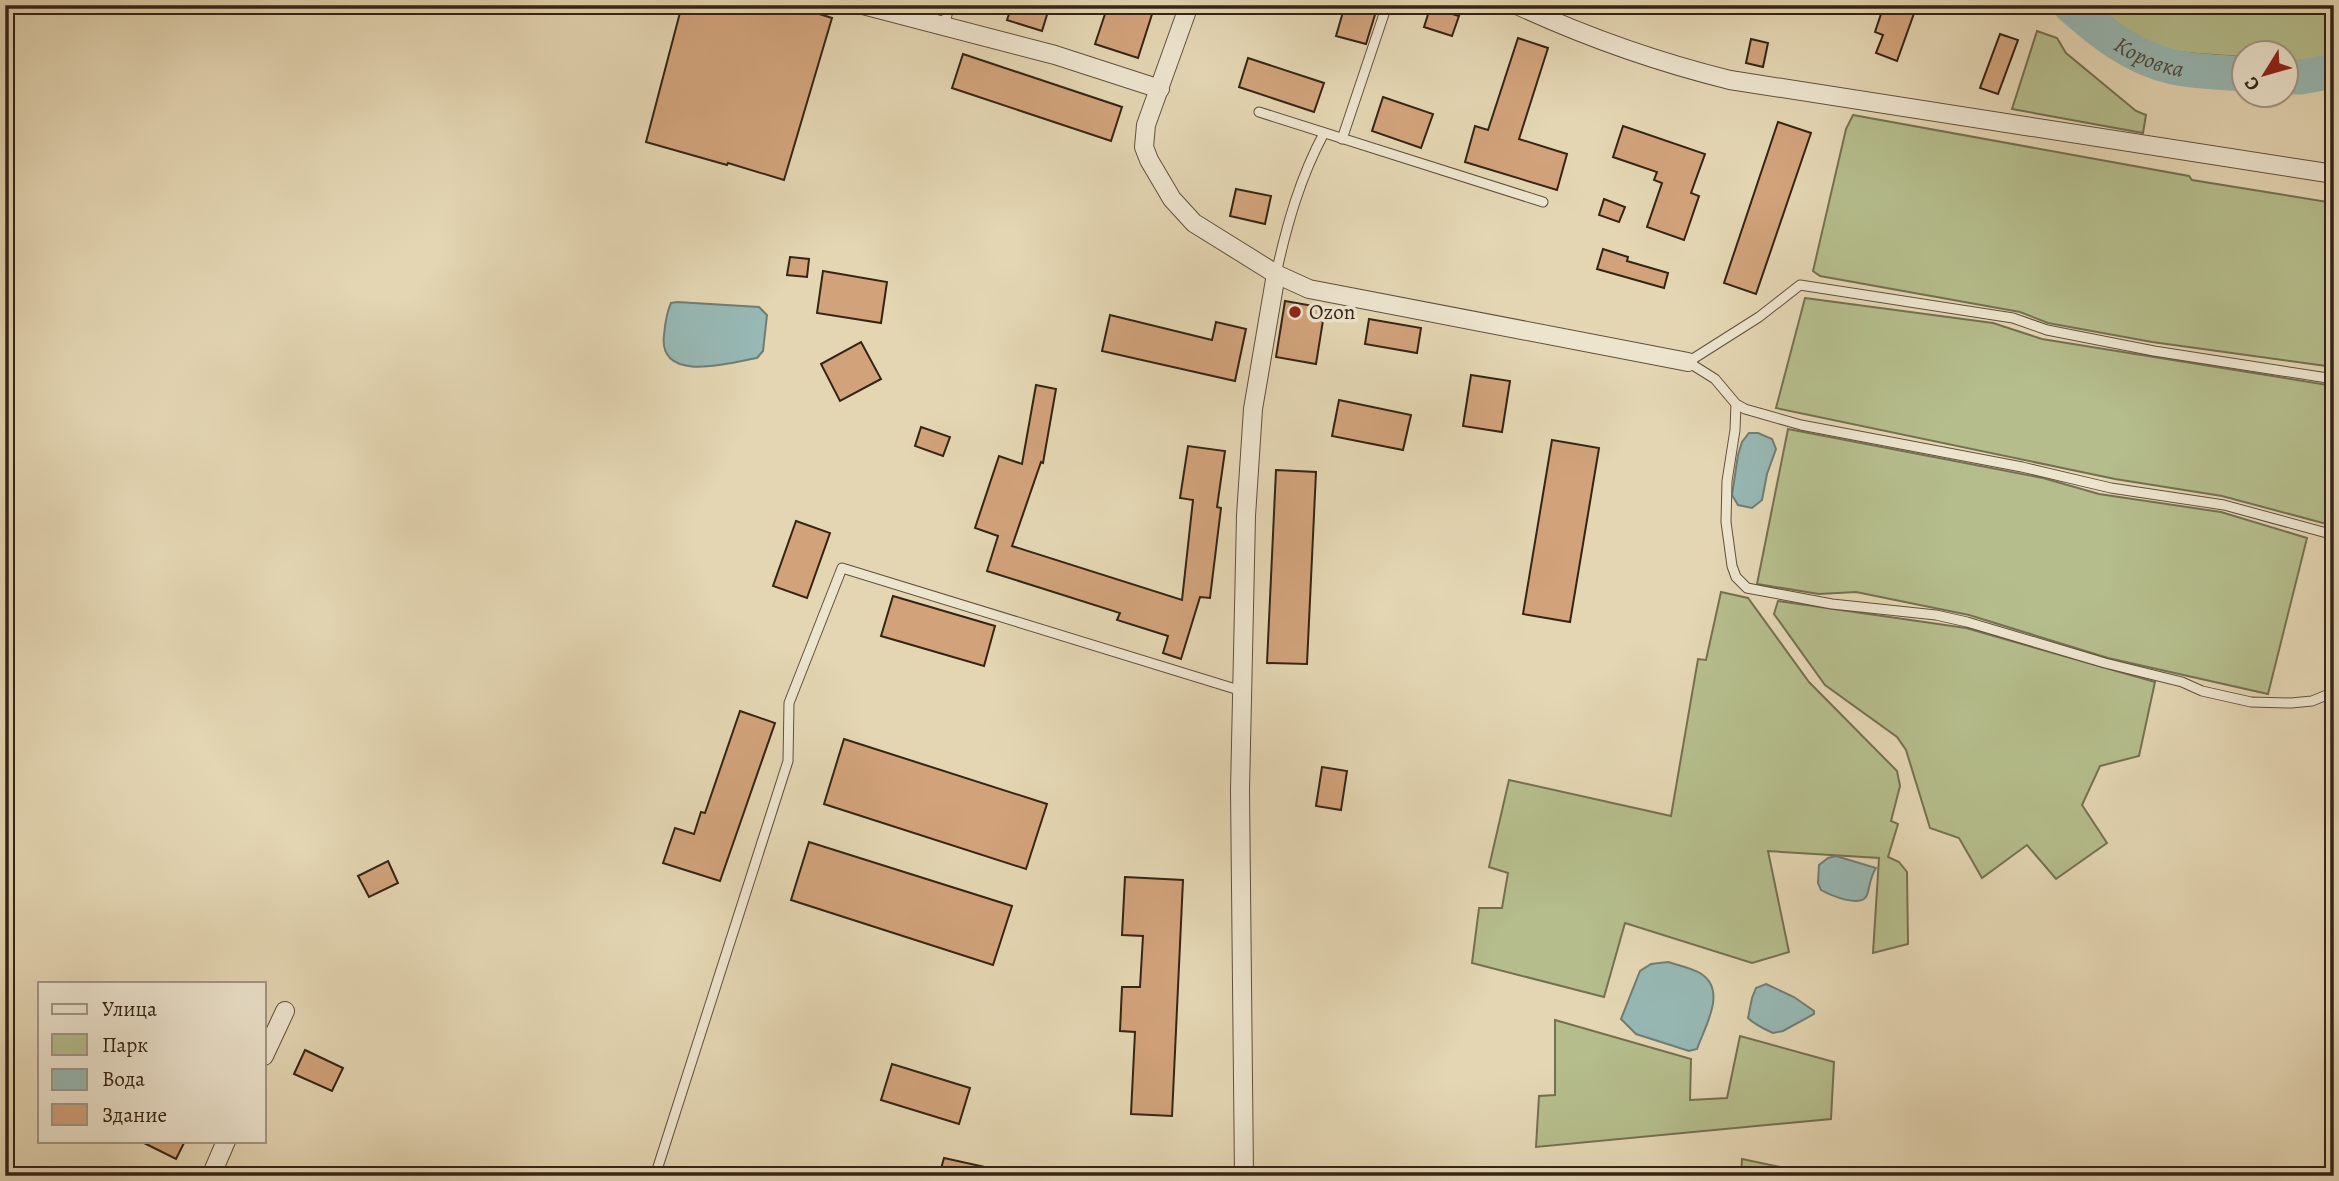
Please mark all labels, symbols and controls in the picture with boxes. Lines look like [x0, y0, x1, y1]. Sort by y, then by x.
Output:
water label: Коровка [2108, 29, 2187, 85]
north arrow [2230, 38, 2300, 108]
text: С [2238, 71, 2266, 96]
place label: Ozon [1309, 298, 1355, 326]
marker: Ozon [1287, 304, 1303, 320]
legend [38, 982, 266, 1142]
text: Улица [102, 995, 157, 1023]
text: Парк [102, 1031, 148, 1059]
text: Вода [102, 1065, 145, 1093]
text: Здание [102, 1101, 167, 1129]

